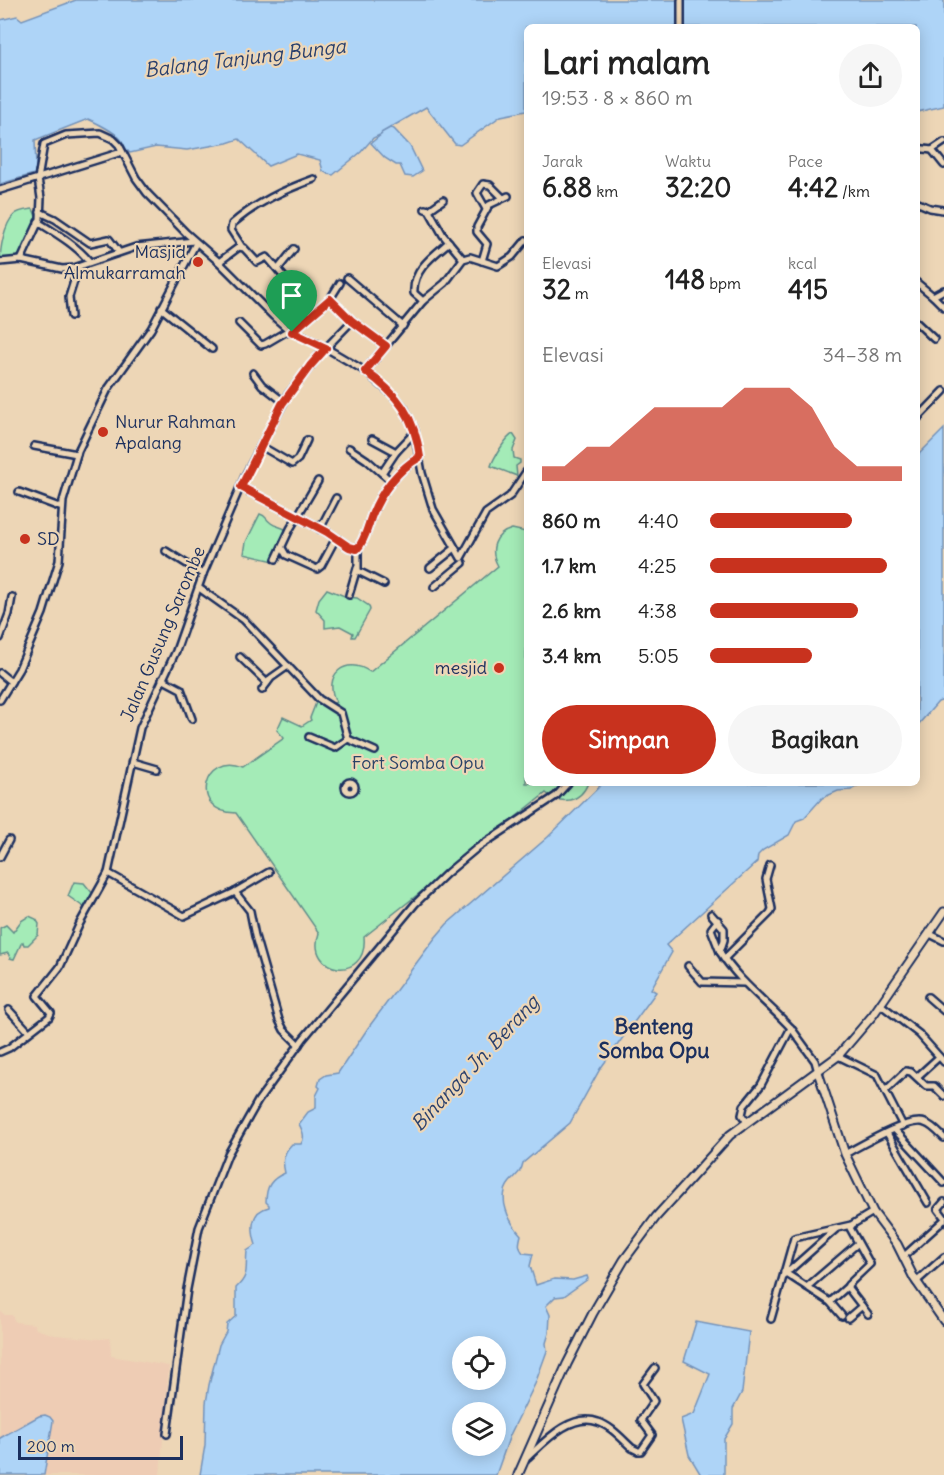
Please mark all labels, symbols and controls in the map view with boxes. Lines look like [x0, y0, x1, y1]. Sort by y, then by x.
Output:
water label: Balang Tanjung Bunga [143, 33, 349, 82]
text: Lari malam [542, 41, 710, 83]
button: share [839, 44, 902, 107]
text: 19:53 · 8 × 860 m [542, 85, 692, 110]
text: Jarak [542, 151, 583, 171]
text: Waktu [665, 151, 711, 171]
text: Pace [788, 151, 823, 171]
text: 6.88 [542, 171, 592, 204]
text: 32:20 [665, 171, 731, 204]
text: 4:42 [788, 171, 838, 204]
text: km [592, 181, 618, 201]
text: /km [838, 181, 870, 201]
place label: Masjid Almukarramah [64, 240, 186, 284]
text: Elevasi [542, 253, 591, 273]
text: kcal [788, 253, 817, 273]
marker: Masjid Almukarramah [191, 255, 205, 269]
text: 148 [665, 263, 705, 296]
pin [266, 270, 317, 332]
text: 32 [542, 273, 571, 306]
text: bpm [705, 273, 741, 293]
text: 415 [788, 273, 828, 306]
icon: arrive [275, 279, 308, 312]
text: m [571, 283, 589, 303]
text: Elevasi [542, 342, 604, 367]
text: 34–38 m [823, 342, 902, 367]
place label: Nurur Rahman Apalang [115, 410, 236, 454]
marker: Nurur Rahman Apalang [96, 425, 110, 439]
text: 860 m [542, 508, 601, 533]
text: 4:40 [638, 508, 679, 533]
place label: SD [37, 527, 60, 550]
marker: SD [18, 532, 32, 546]
street label: Jalan Gusung Sarombe [115, 543, 210, 725]
text: 1.7 km [542, 553, 596, 578]
text: 4:25 [638, 553, 677, 578]
text: 2.6 km [542, 598, 601, 623]
text: 4:38 [638, 598, 677, 623]
text: 3.4 km [542, 643, 601, 668]
text: 5:05 [638, 643, 679, 668]
place label: mesjid [435, 656, 487, 679]
marker: mesjid [492, 661, 506, 675]
button: Simpan [542, 705, 716, 774]
button: Bagikan [728, 705, 902, 774]
park label: Fort Somba Opu [352, 751, 484, 774]
water label: Binanga Jn. Berang [405, 988, 545, 1136]
district label: Benteng Somba Opu [599, 1013, 709, 1064]
map controls [452, 1336, 506, 1456]
button: locate [452, 1336, 506, 1390]
button: layers [452, 1402, 506, 1456]
scale bar [18, 1433, 183, 1460]
text: 200 m [27, 1436, 75, 1456]

